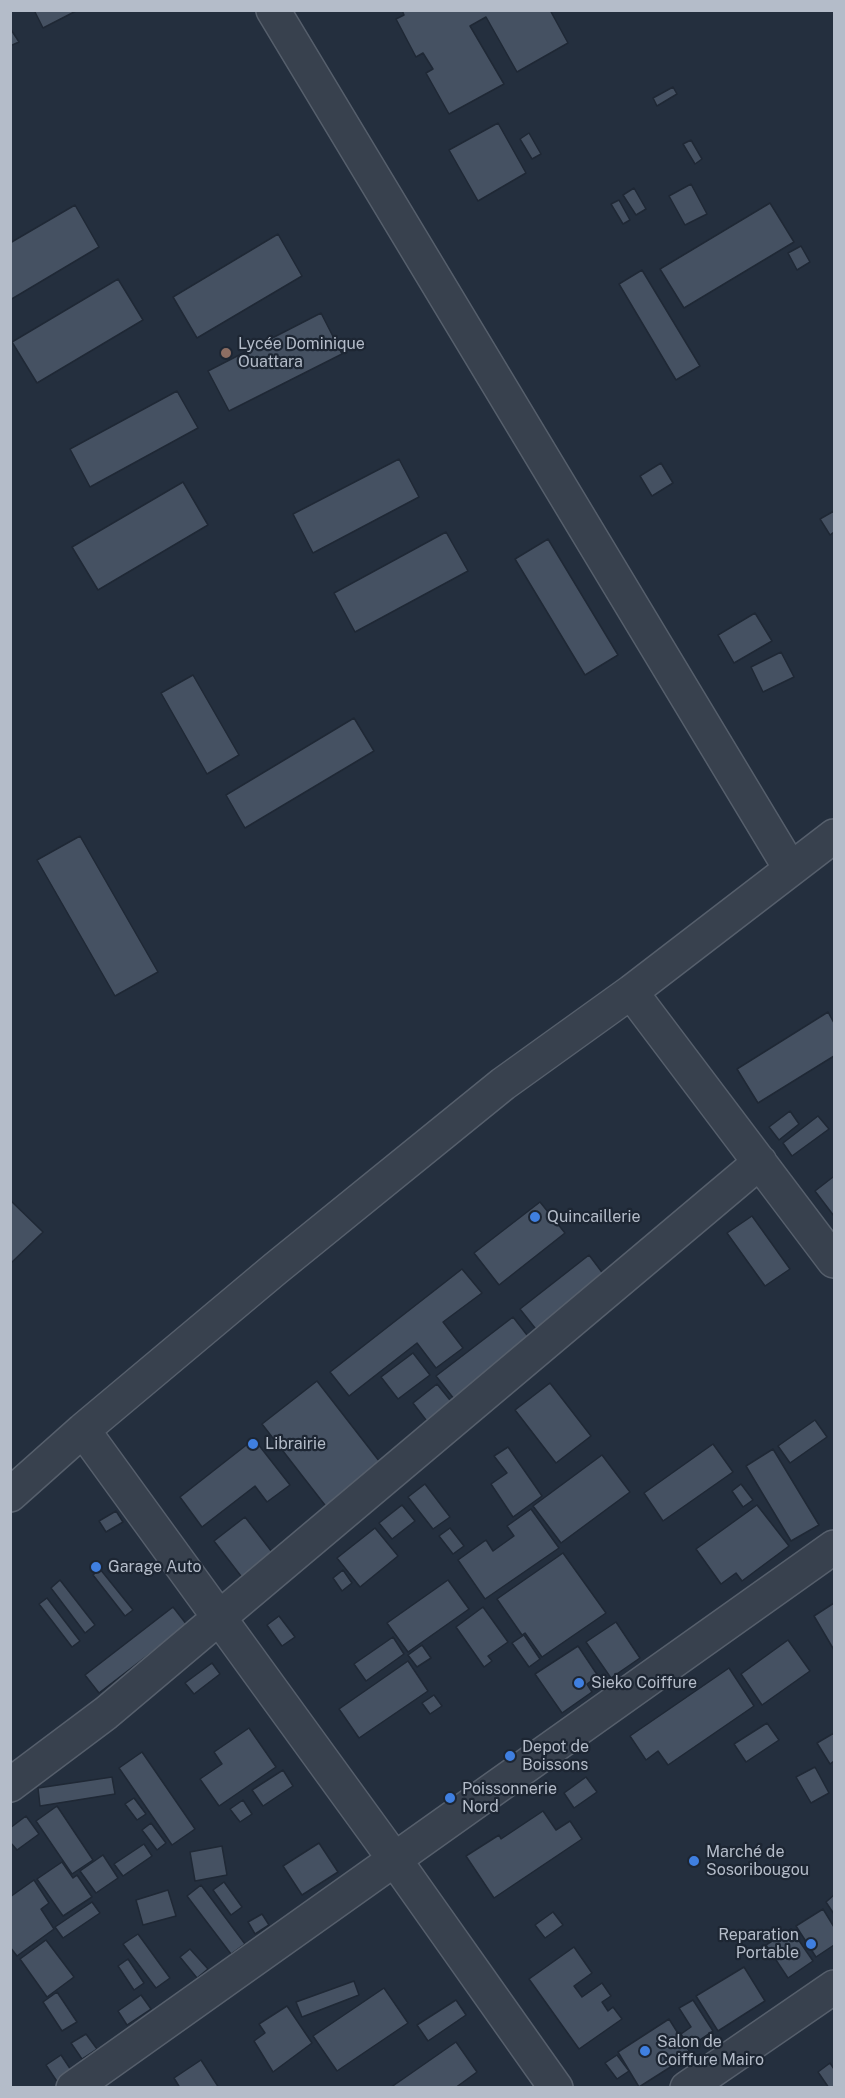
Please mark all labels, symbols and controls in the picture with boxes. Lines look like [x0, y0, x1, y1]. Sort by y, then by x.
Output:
place label: Lycée Dominique Ouattara [238, 334, 365, 372]
marker: Lycée Dominique Ouattara [219, 346, 233, 360]
place label: Quincaillerie [547, 1207, 641, 1227]
marker: Quincaillerie [528, 1210, 542, 1224]
place label: Librairie [265, 1434, 326, 1454]
marker: Librairie [246, 1437, 260, 1451]
place label: Garage Auto [108, 1557, 202, 1577]
marker: Garage Auto [89, 1560, 103, 1574]
place label: Sieko Coiffure [591, 1673, 697, 1693]
marker: Sieko Coiffure [572, 1676, 586, 1690]
place label: Depot de Boissons [522, 1737, 589, 1775]
marker: Depot de Boissons [503, 1749, 517, 1763]
place label: Poissonnerie Nord [462, 1779, 557, 1817]
marker: Poissonnerie Nord [443, 1791, 457, 1805]
place label: Marché de Sosoribougou [706, 1842, 809, 1880]
marker: Marché de Sosoribougou [687, 1854, 701, 1868]
place label: Reparation Portable [718, 1925, 799, 1963]
marker: Reparation Portable [804, 1937, 818, 1951]
place label: Salon de Coiffure Mairo [657, 2032, 764, 2070]
marker: Salon de Coiffure Mairo [638, 2044, 652, 2058]

